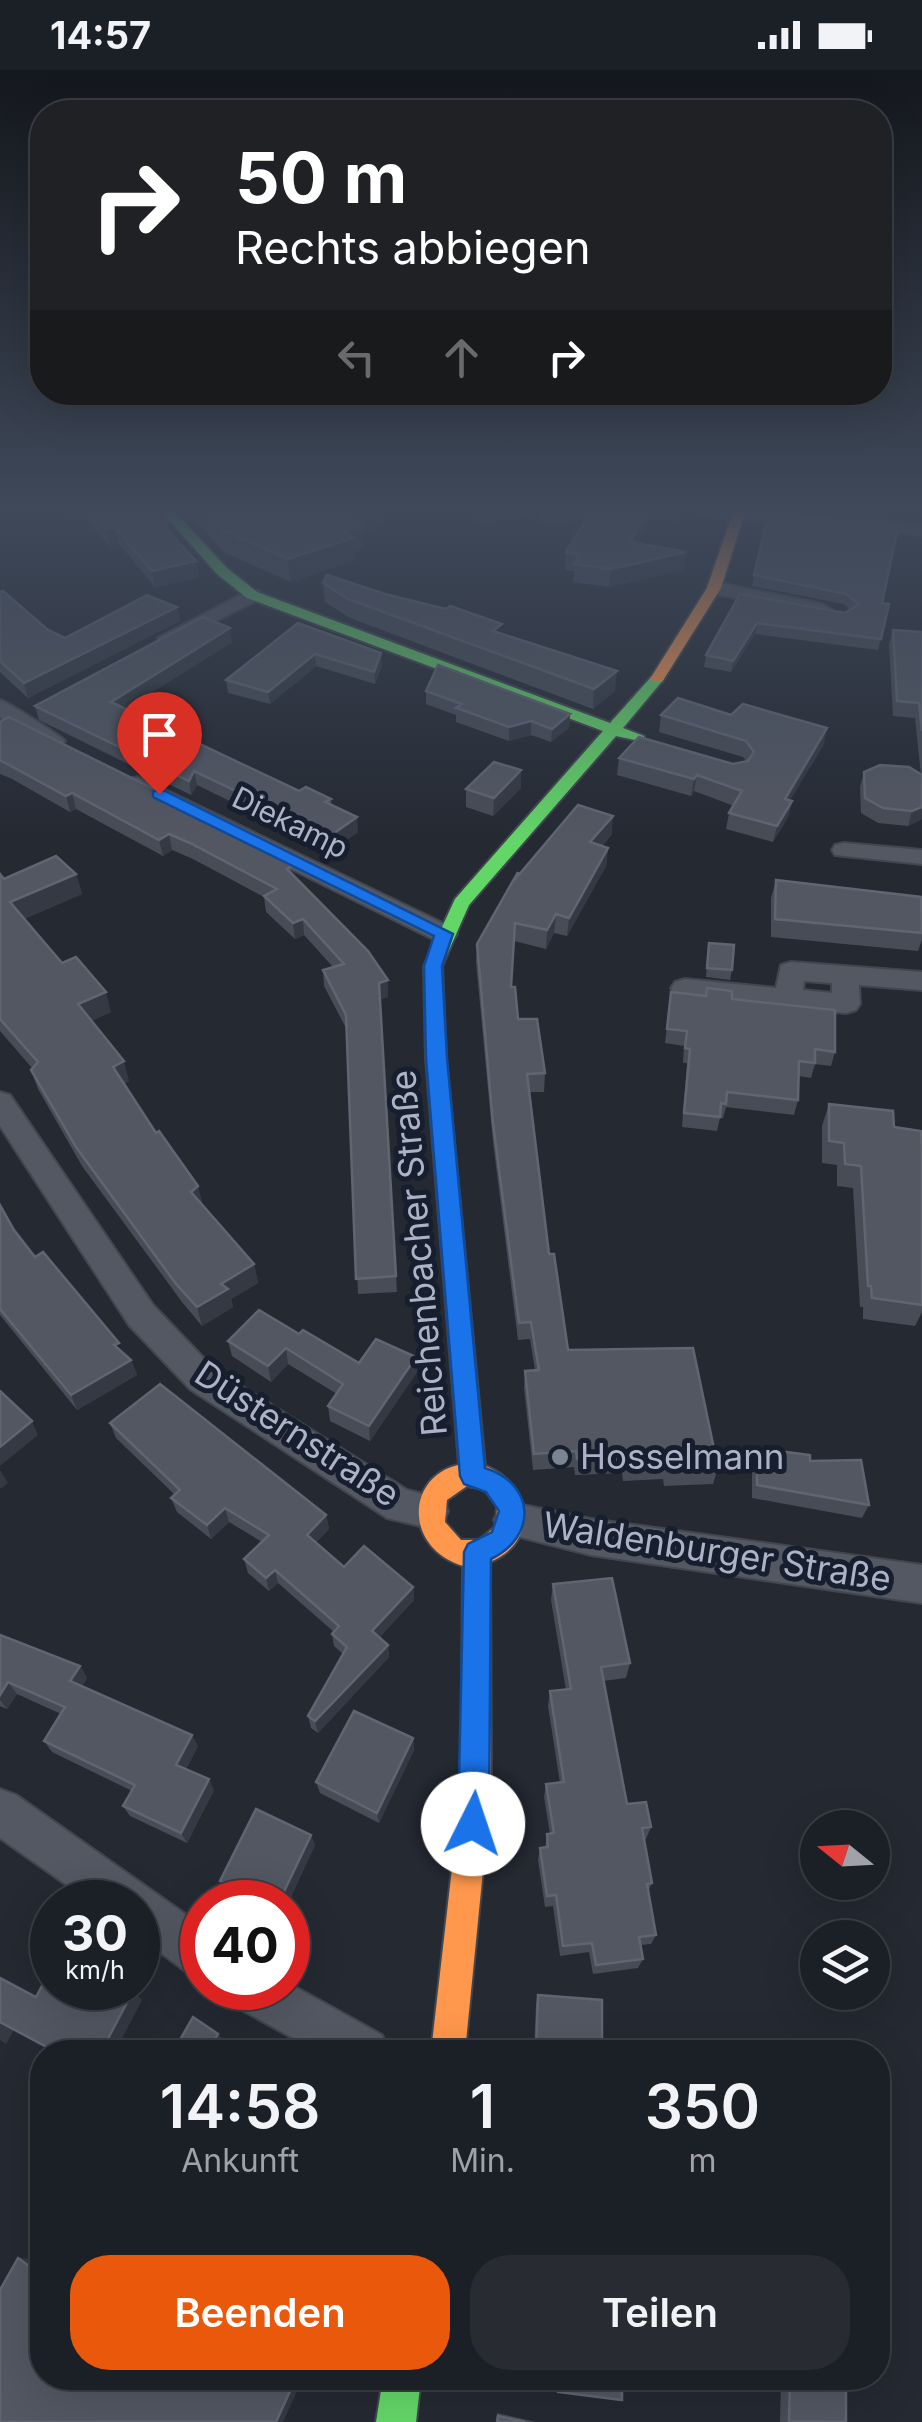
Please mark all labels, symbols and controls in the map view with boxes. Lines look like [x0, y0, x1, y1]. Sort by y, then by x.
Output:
text: 14:57 [50, 12, 151, 58]
text: 50 m [235, 135, 407, 220]
icon: right [70, 140, 200, 270]
text: Rechts abbiegen [235, 220, 590, 275]
icon: left [329, 330, 384, 385]
icon: ahead [434, 330, 489, 385]
icon: right [539, 330, 594, 385]
pin [117, 692, 202, 795]
icon: arrive [132, 707, 187, 762]
street label: Diekamp [227, 779, 354, 866]
street label: Reichenbacher Straße [381, 1068, 455, 1438]
street label: Düsternstraße [188, 1352, 408, 1515]
place label: Hosselmann [580, 1435, 785, 1477]
marker: Hosselmann [549, 1446, 571, 1468]
street label: Waldenburger Straße [540, 1503, 894, 1599]
position arrow [421, 1772, 525, 1876]
north arrow [800, 1810, 890, 1900]
map controls [800, 1810, 890, 2010]
speed limit sign: 40 [180, 1880, 310, 2010]
text: 30 [62, 1903, 128, 1963]
button: layers [800, 1920, 890, 2010]
text: km/h [65, 1955, 125, 1985]
text: 14:58 [160, 2070, 320, 2142]
text: 1 [470, 2070, 495, 2142]
text: 350 [645, 2070, 760, 2142]
text: Ankunft [181, 2141, 299, 2180]
text: Min. [450, 2141, 515, 2180]
text: m [688, 2141, 716, 2180]
button: Beenden [70, 2255, 450, 2370]
button: Teilen [470, 2255, 850, 2370]

